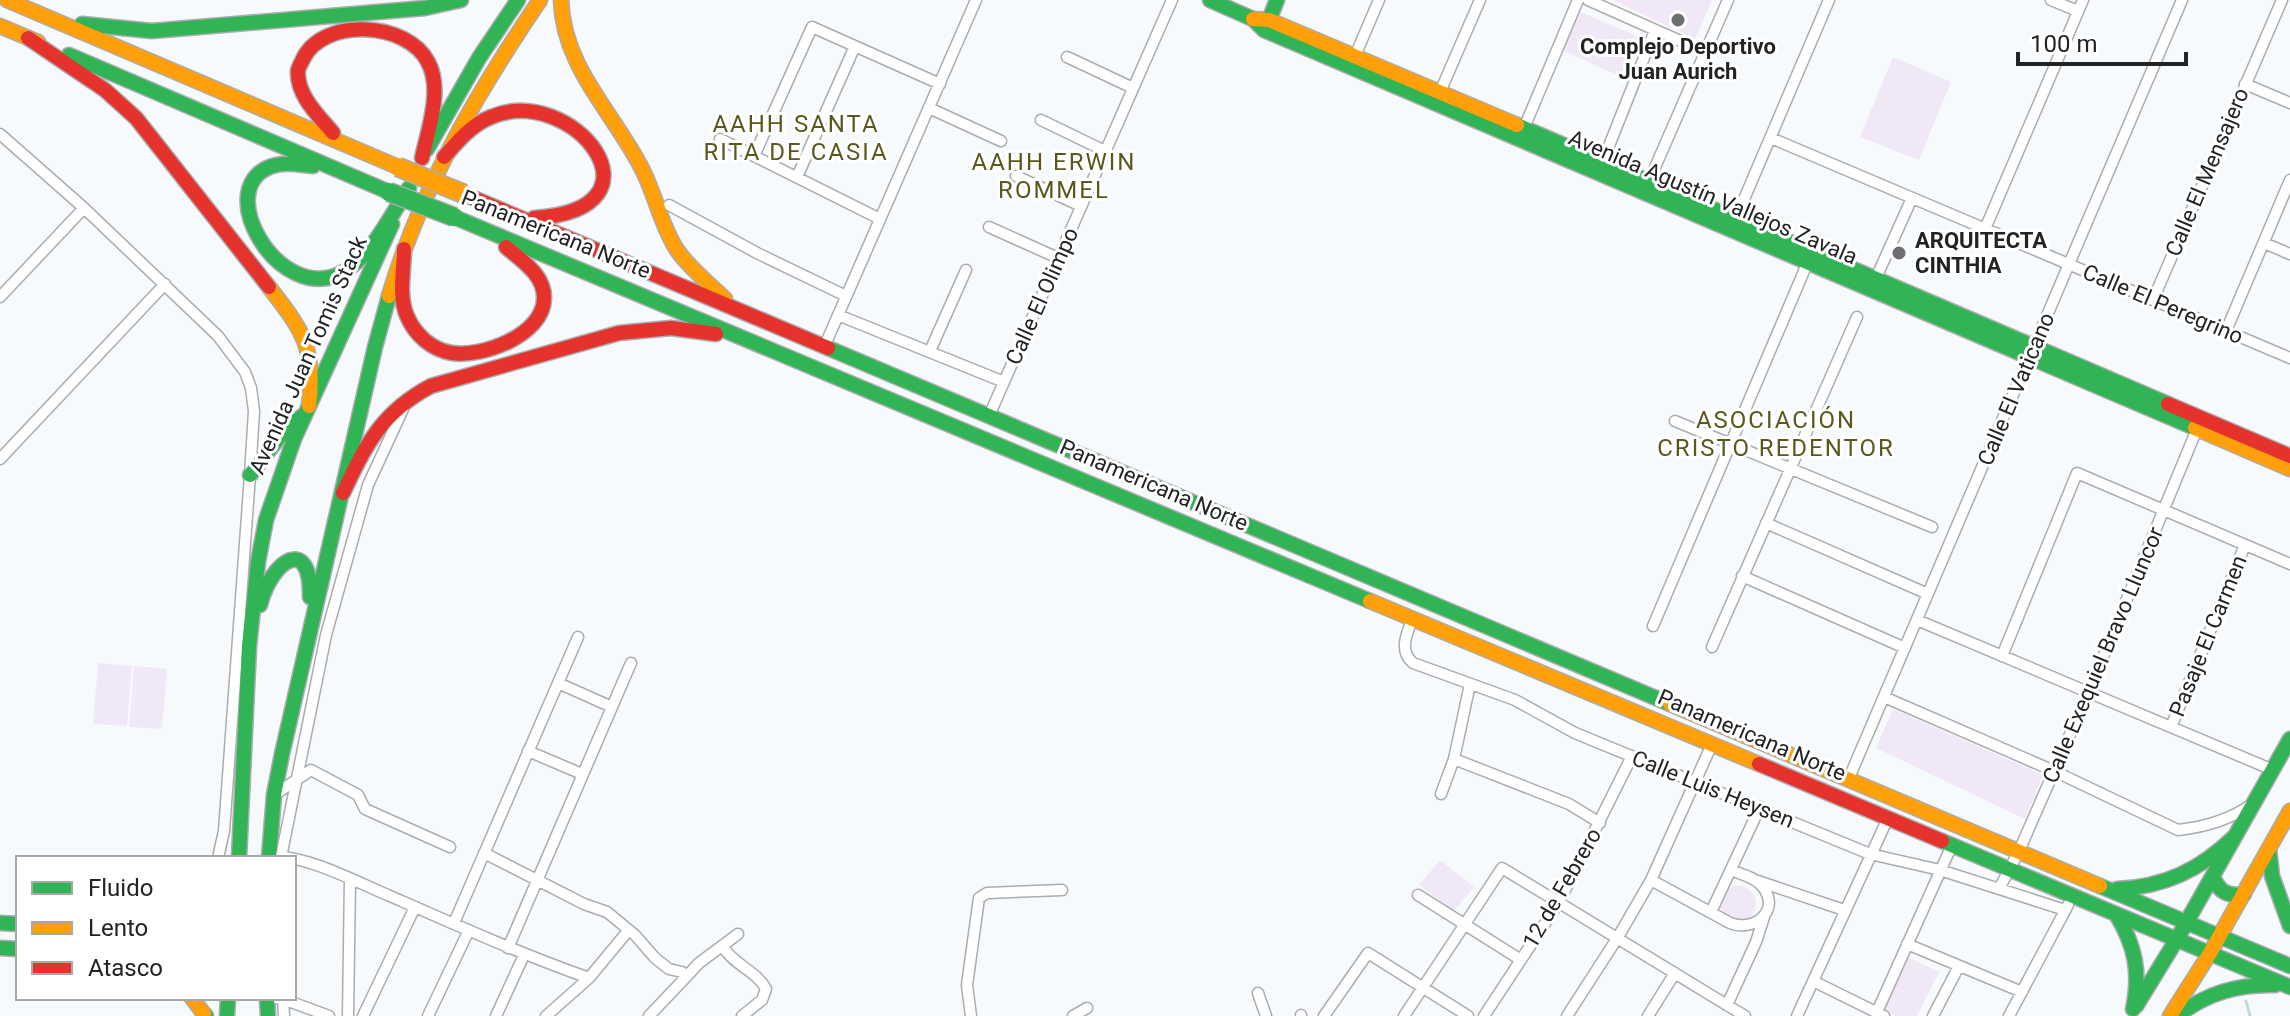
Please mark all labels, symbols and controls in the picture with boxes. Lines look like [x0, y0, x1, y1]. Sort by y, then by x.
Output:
marker: Complejo Deportivo Juan Aurich [1669, 11, 1687, 29]
scale bar [2018, 16, 2186, 66]
text: 100 m [2030, 30, 2097, 58]
place label: Complejo Deportivo Juan Aurich [1580, 34, 1776, 84]
street label: Calle El Mensajero [2160, 84, 2254, 260]
district label: AAHH SANTA RITA DE CASIA [703, 110, 889, 166]
street label: Avenida Agustín Vallejos Zavala [1565, 125, 1861, 269]
district label: AAHH ERWIN ROMMEL [972, 148, 1136, 204]
street label: Panamericana Norte [458, 185, 654, 283]
street label: Calle El Olimpo [1001, 224, 1083, 368]
place label: ARQUITECTA CINTHIA [1915, 228, 2047, 278]
street label: Avenida Juan Tomis Stack [244, 231, 372, 478]
marker: ARQUITECTA CINTHIA [1890, 244, 1908, 262]
street label: Calle El Peregrino [2079, 259, 2247, 349]
street label: Calle El Vaticano [1973, 309, 2059, 469]
district label: ASOCIACIÓN CRISTO REDENTOR [1657, 406, 1895, 462]
street label: Panamericana Norte [1056, 434, 1252, 536]
street label: Calle Exequiel Bravo Lluncor [2038, 523, 2169, 787]
street label: Pasaje El Carmen [2164, 552, 2252, 720]
street label: Panamericana Norte [1654, 684, 1850, 786]
street label: Calle Luis Heysen [1628, 745, 1798, 833]
street label: 12 de Febrero [1518, 824, 1606, 952]
legend [16, 856, 296, 1000]
text: Fluido [88, 874, 153, 902]
text: Lento [88, 914, 148, 942]
text: Atasco [88, 954, 163, 982]

